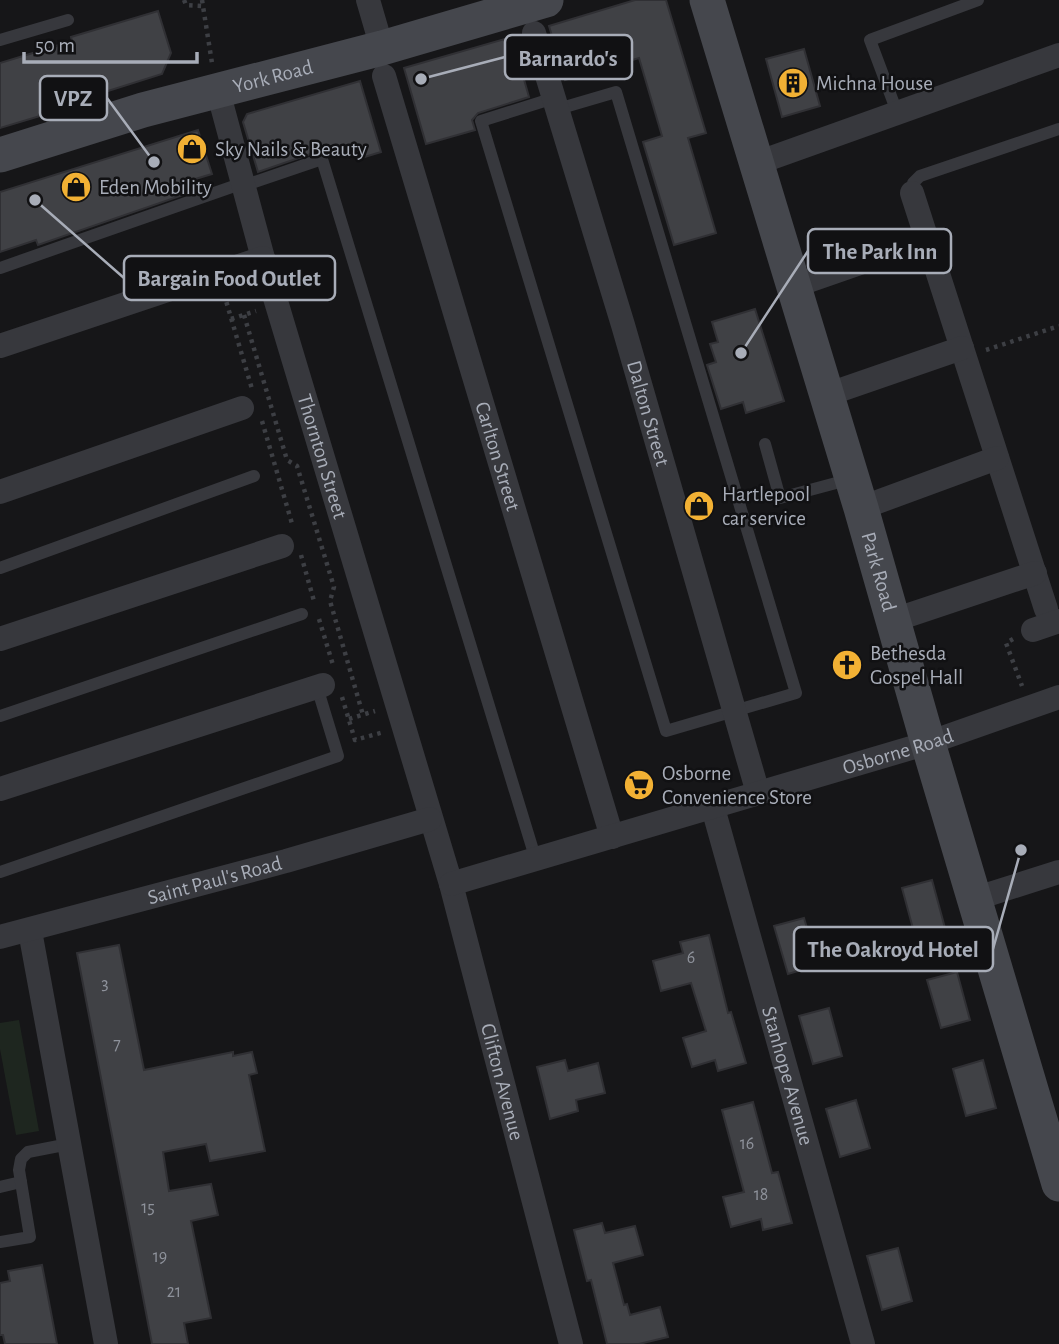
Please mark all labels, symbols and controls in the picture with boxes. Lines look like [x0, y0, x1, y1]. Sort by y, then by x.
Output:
scale bar [24, 21, 198, 65]
text: 50 m [35, 35, 75, 56]
callout: Barnardo's [505, 35, 632, 79]
text: Barnardo's [518, 48, 618, 71]
street label: York Road [231, 56, 315, 97]
building icon: Michna House [776, 66, 810, 100]
place label: Michna House [816, 73, 933, 94]
callout: VPZ [40, 76, 107, 120]
text: VPZ [54, 88, 92, 111]
shop icon: Sky Nails & Beauty [175, 132, 209, 166]
place label: Sky Nails & Beauty [215, 139, 367, 160]
shop icon: Eden Mobility [59, 170, 93, 204]
place label: Eden Mobility [99, 177, 212, 198]
callout: The Park Inn [808, 229, 951, 273]
text: The Park Inn [823, 241, 937, 264]
callout: Bargain Food Outlet [124, 256, 335, 300]
text: Bargain Food Outlet [137, 268, 321, 291]
street label: Dalton Street [623, 358, 673, 469]
street label: Thornton Street [293, 392, 351, 522]
street label: Carlton Street [471, 399, 524, 514]
place label: Hartlepool car service [722, 484, 810, 529]
shop icon: Hartlepool car service [682, 489, 716, 523]
street label: Park Road [857, 530, 900, 614]
place label: Bethesda Gospel Hall [870, 643, 963, 688]
church icon: Bethesda Gospel Hall [830, 648, 864, 682]
street label: Osborne Road [840, 725, 956, 779]
place label: Osborne Convenience Store [662, 763, 812, 808]
supermarket icon: Osborne Convenience Store [622, 768, 656, 802]
street label: Saint Paul's Road [145, 853, 284, 908]
callout: The Oakroyd Hotel [794, 927, 993, 971]
text: The Oakroyd Hotel [807, 939, 979, 962]
house number: 6 [687, 949, 695, 967]
house number: 3 [101, 975, 109, 993]
street label: Stanhope Avenue [758, 1004, 817, 1148]
street label: Clifton Avenue [477, 1021, 527, 1143]
house number: 7 [113, 1036, 121, 1054]
house number: 16 [740, 1135, 754, 1153]
house number: 18 [754, 1186, 768, 1204]
house number: 15 [141, 1199, 155, 1217]
house number: 19 [153, 1248, 167, 1266]
house number: 21 [167, 1283, 181, 1301]

